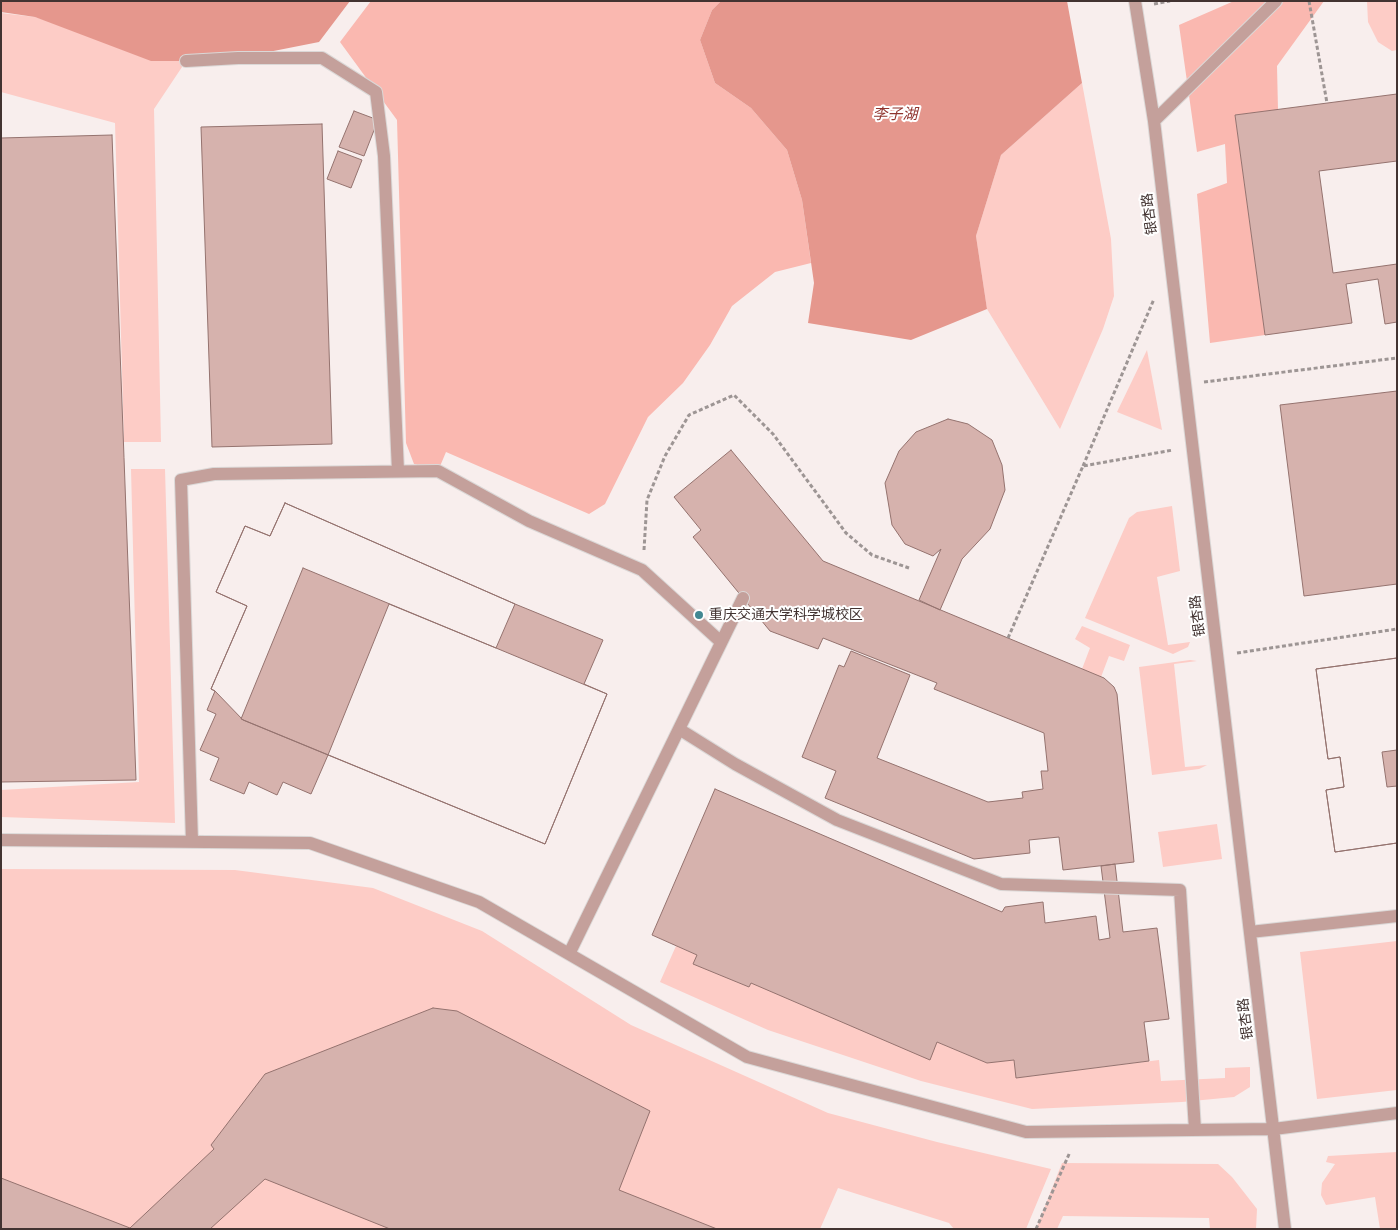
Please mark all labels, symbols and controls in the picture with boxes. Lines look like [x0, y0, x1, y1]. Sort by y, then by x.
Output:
water label: 李子湖 [873, 106, 917, 124]
street label: 银杏路 [1139, 192, 1161, 236]
street label: 银杏路 [1187, 594, 1209, 638]
place label: 重庆交通大学科学城校区 [709, 607, 863, 623]
marker: 重庆交通大学科学城校区 [693, 609, 705, 621]
street label: 银杏路 [1235, 997, 1257, 1041]

